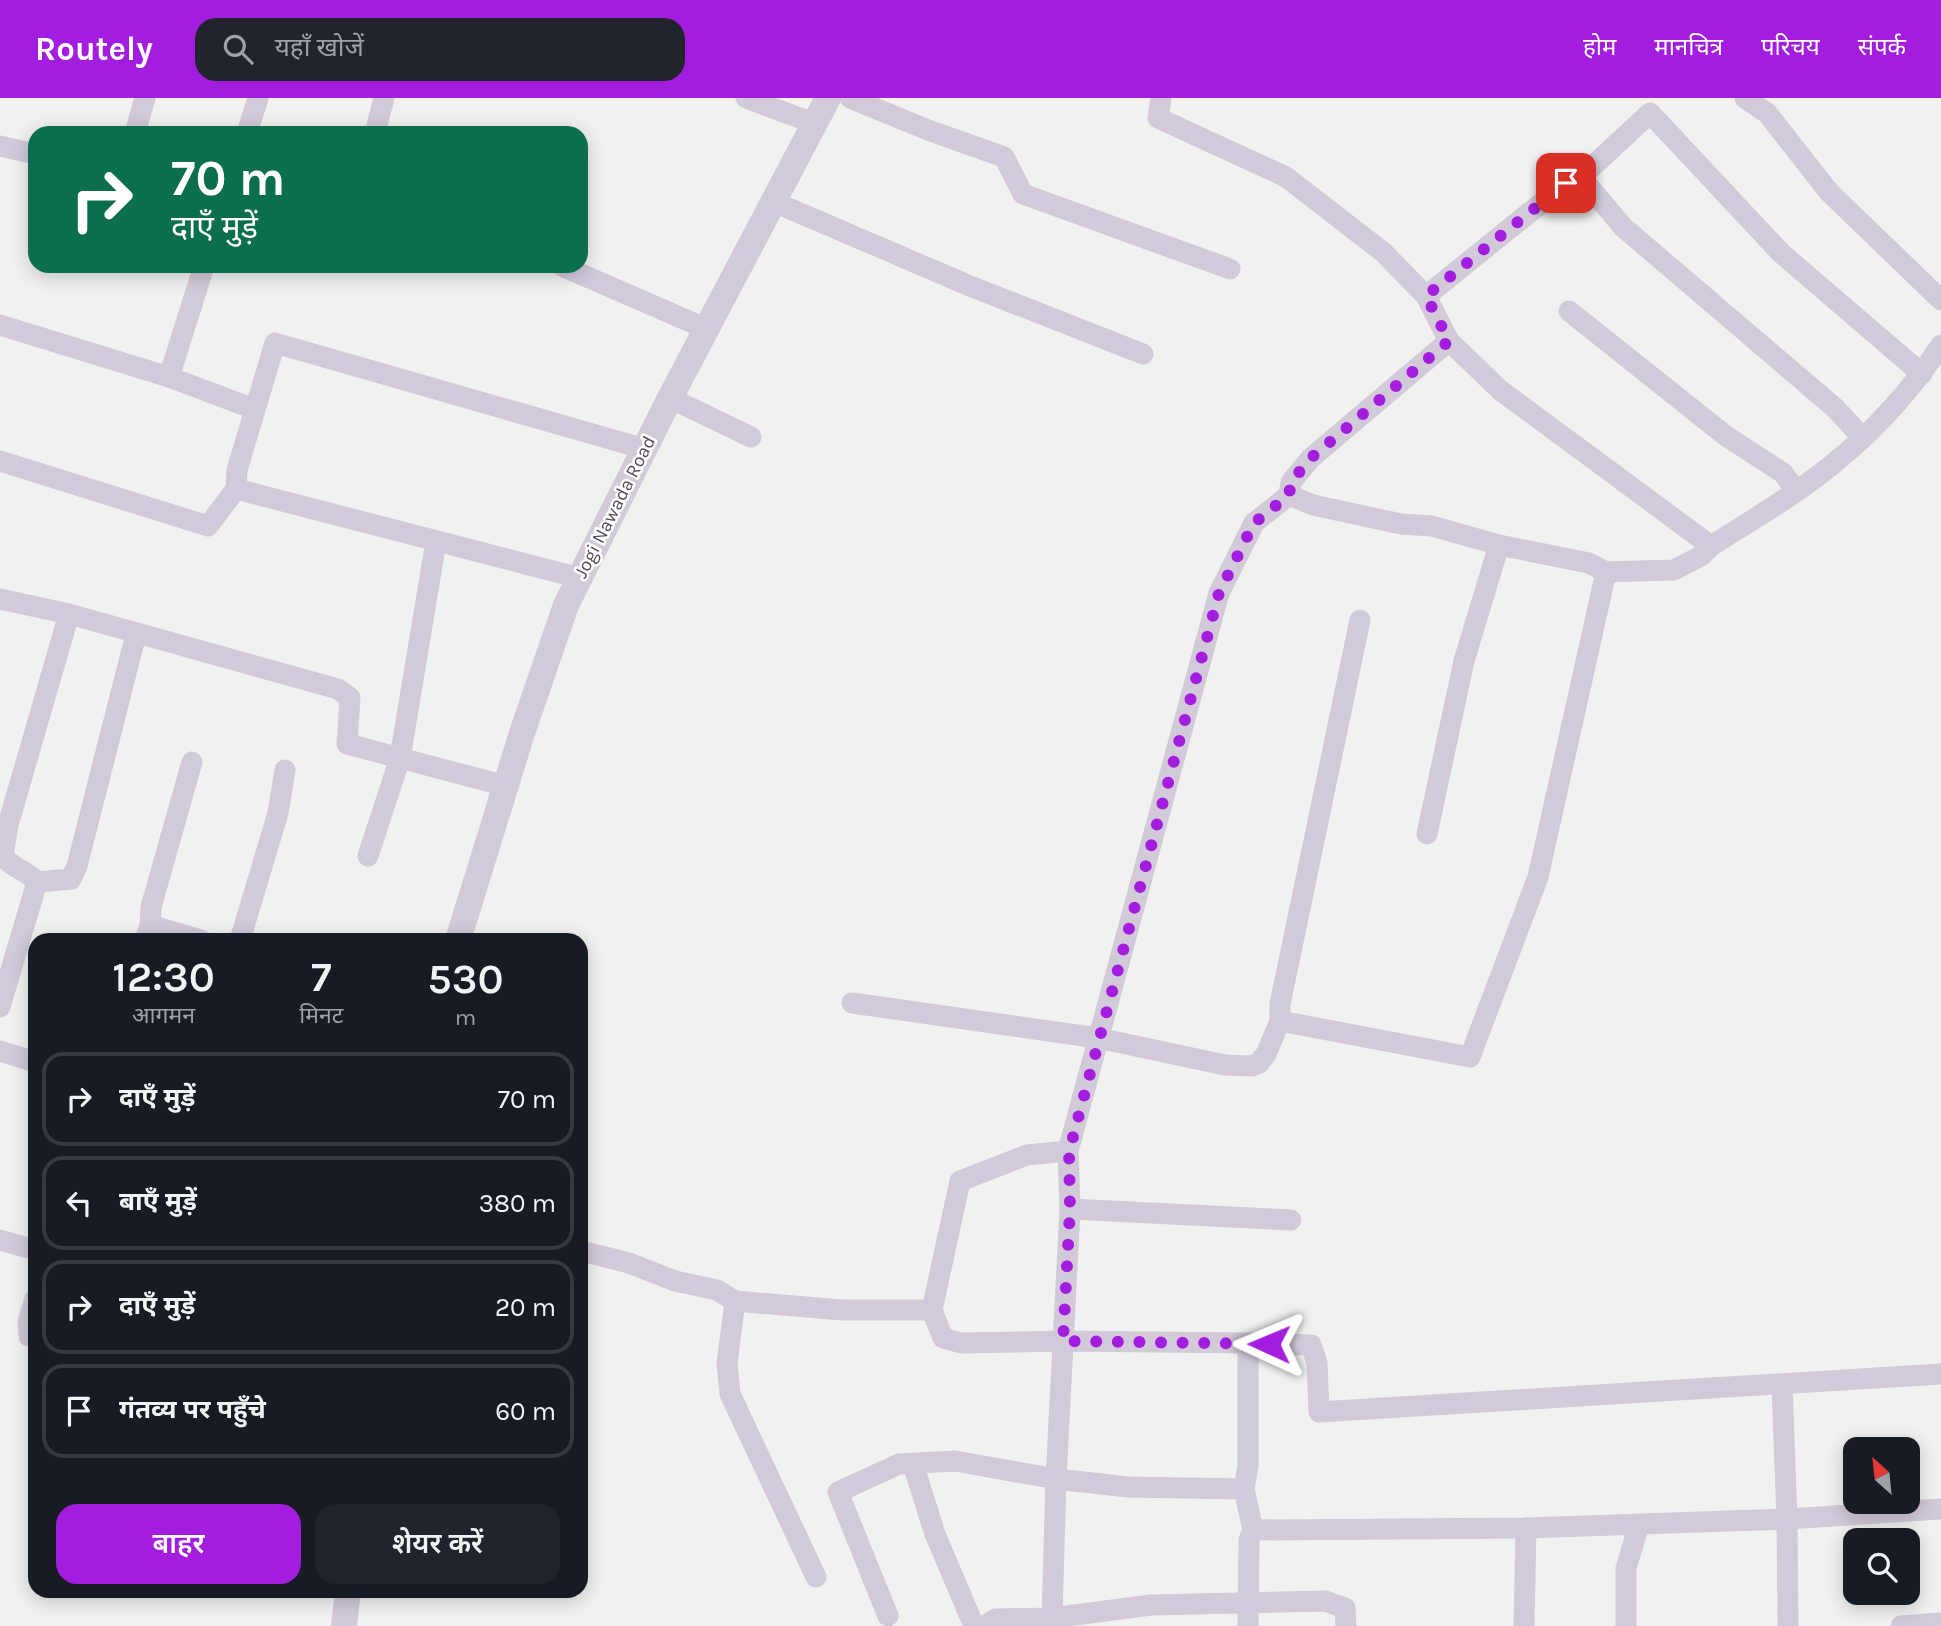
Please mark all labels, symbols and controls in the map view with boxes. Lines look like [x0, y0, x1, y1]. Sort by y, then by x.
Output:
search box [195, 18, 685, 81]
text: Routely [35, 30, 153, 68]
icon: search [219, 30, 257, 68]
text: यहाँ खोजें [275, 32, 364, 63]
text: होम [1583, 33, 1616, 61]
text: मानचित्र [1654, 33, 1723, 61]
text: परिचय [1761, 33, 1820, 61]
text: संपर्क [1858, 33, 1906, 61]
text: 70 m [171, 150, 285, 207]
pin [1536, 153, 1596, 213]
icon: right [56, 154, 147, 245]
icon: arrive [1547, 164, 1585, 202]
text: दाएँ मुड़ें [171, 209, 258, 246]
street label: Jogi Nawada Road [570, 432, 660, 582]
text: 12:30 [112, 952, 215, 1002]
text: 7 [311, 952, 332, 1002]
text: 530 [428, 954, 504, 1004]
text: आगमन [132, 1002, 195, 1029]
text: मिनट [299, 1002, 343, 1029]
text: m [455, 1004, 476, 1031]
icon: right [60, 1080, 98, 1118]
text: दाएँ मुड़ें [119, 1082, 195, 1113]
text: 70 m [498, 1084, 556, 1115]
icon: left [60, 1184, 98, 1222]
text: बाएँ मुड़ें [119, 1186, 197, 1217]
text: 380 m [479, 1188, 556, 1219]
icon: right [60, 1288, 98, 1326]
text: दाएँ मुड़ें [119, 1290, 195, 1321]
text: 20 m [495, 1292, 556, 1323]
position arrow [1232, 1307, 1306, 1381]
icon: arrive [60, 1392, 98, 1430]
text: गंतव्य पर पहुँचे [119, 1394, 266, 1425]
text: 60 m [495, 1396, 556, 1427]
north arrow [1843, 1437, 1920, 1514]
map controls [1843, 1437, 1920, 1605]
button: बाहर [56, 1504, 301, 1584]
button: शेयर करें [315, 1504, 560, 1584]
button: search [1843, 1528, 1920, 1605]

